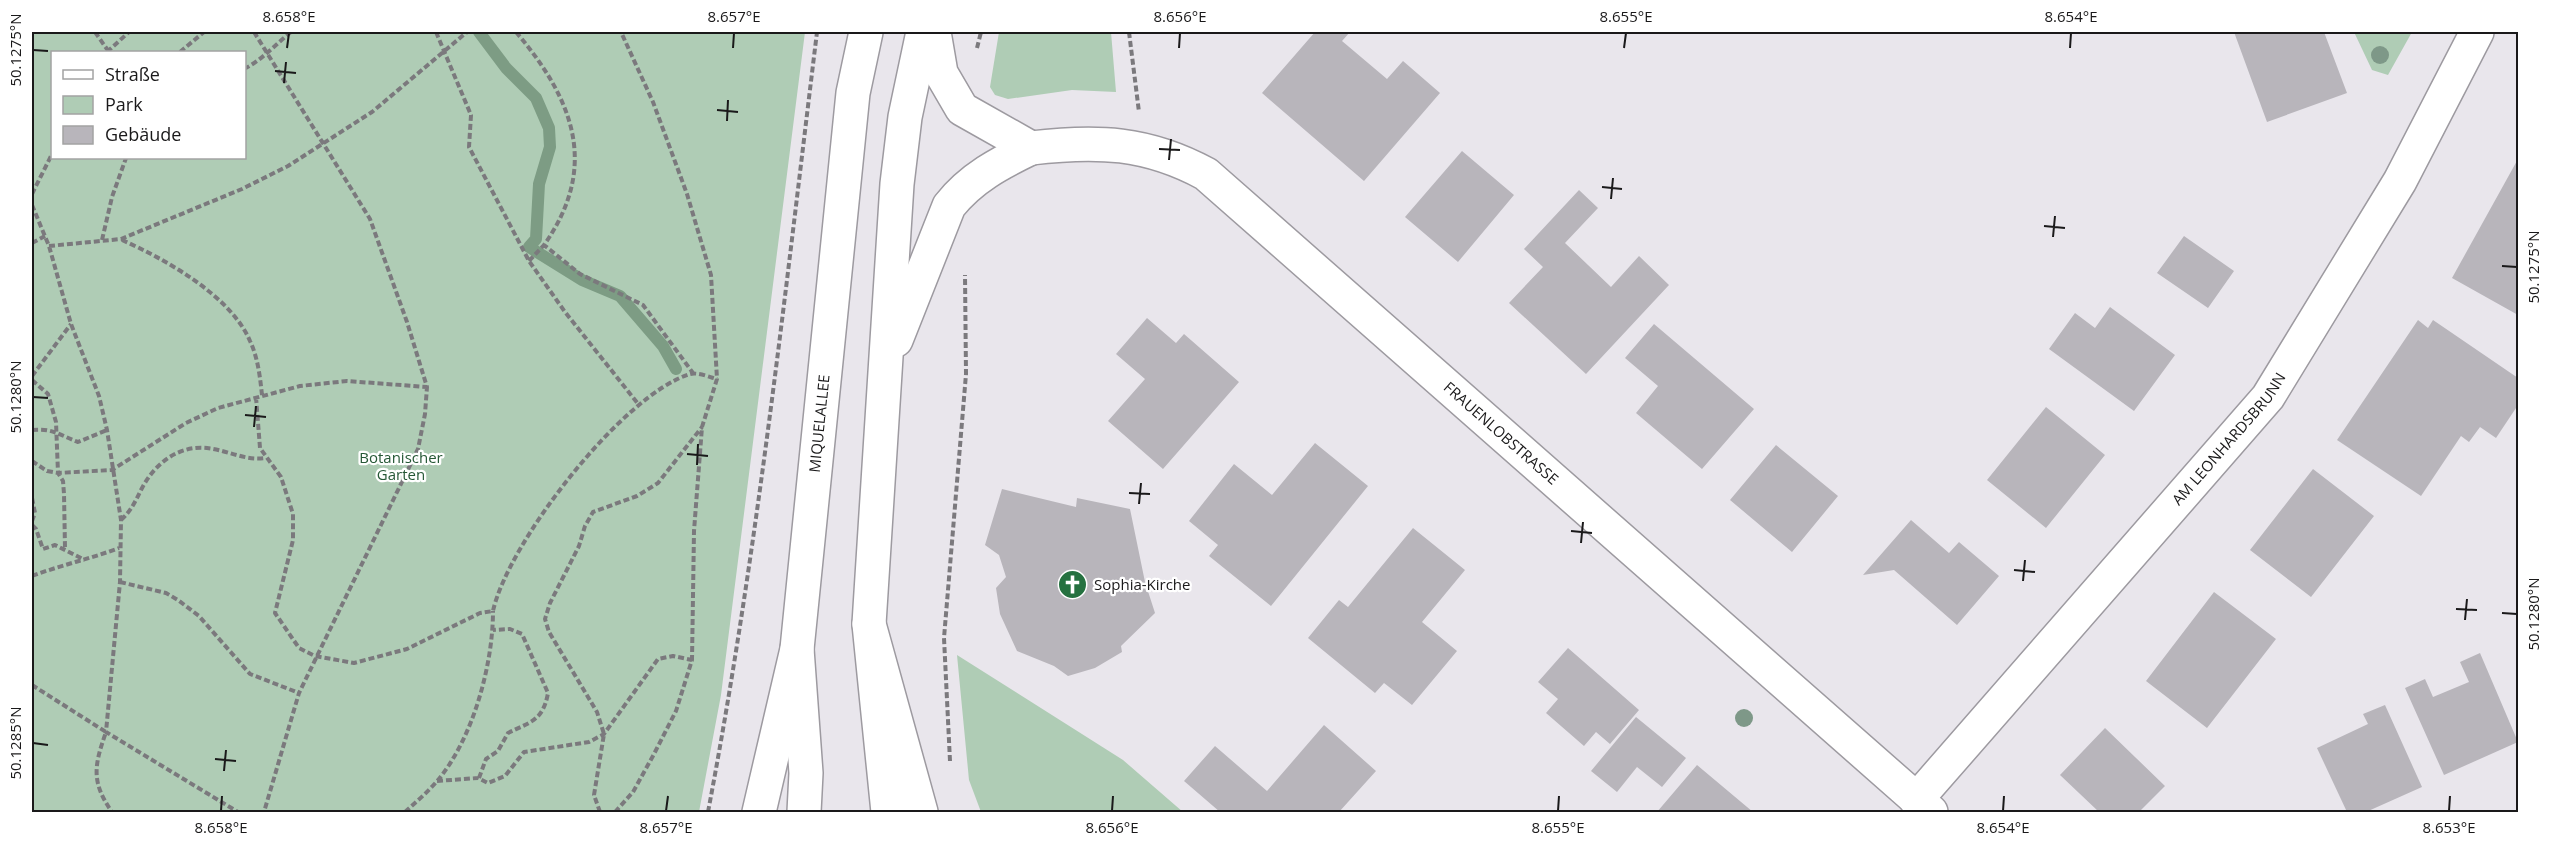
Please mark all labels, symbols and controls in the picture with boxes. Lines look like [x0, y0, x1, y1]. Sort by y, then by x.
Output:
text: 8.658°E [262, 6, 316, 26]
text: 8.657°E [707, 6, 761, 26]
text: 8.656°E [1153, 6, 1207, 26]
text: 8.655°E [1599, 6, 1653, 26]
text: 8.654°E [2044, 6, 2098, 26]
text: 50.1275°N [5, 13, 25, 87]
legend [51, 51, 246, 159]
text: Straße [105, 62, 160, 86]
text: Park [105, 92, 143, 116]
text: Gebäude [105, 122, 181, 146]
text: 50.1275°N [2523, 230, 2543, 304]
text: 50.1280°N [5, 360, 25, 434]
street label: AM LEONHARDSBRUNN [2167, 369, 2290, 509]
street label: MIQUELALLEE [804, 373, 834, 473]
street label: FRAUENLOBSTRASSE [1440, 377, 1563, 489]
park label: Botanischer Garten [359, 447, 443, 484]
church icon: Sophia-Kirche [1057, 569, 1089, 601]
place label: Sophia-Kirche [1094, 574, 1190, 594]
text: 50.1280°N [2523, 577, 2543, 651]
text: 50.1285°N [5, 706, 25, 780]
text: 8.658°E [194, 817, 248, 837]
text: 8.657°E [639, 817, 693, 837]
text: 8.656°E [1085, 817, 1139, 837]
text: 8.655°E [1531, 817, 1585, 837]
text: 8.654°E [1976, 817, 2030, 837]
text: 8.653°E [2422, 817, 2476, 837]

